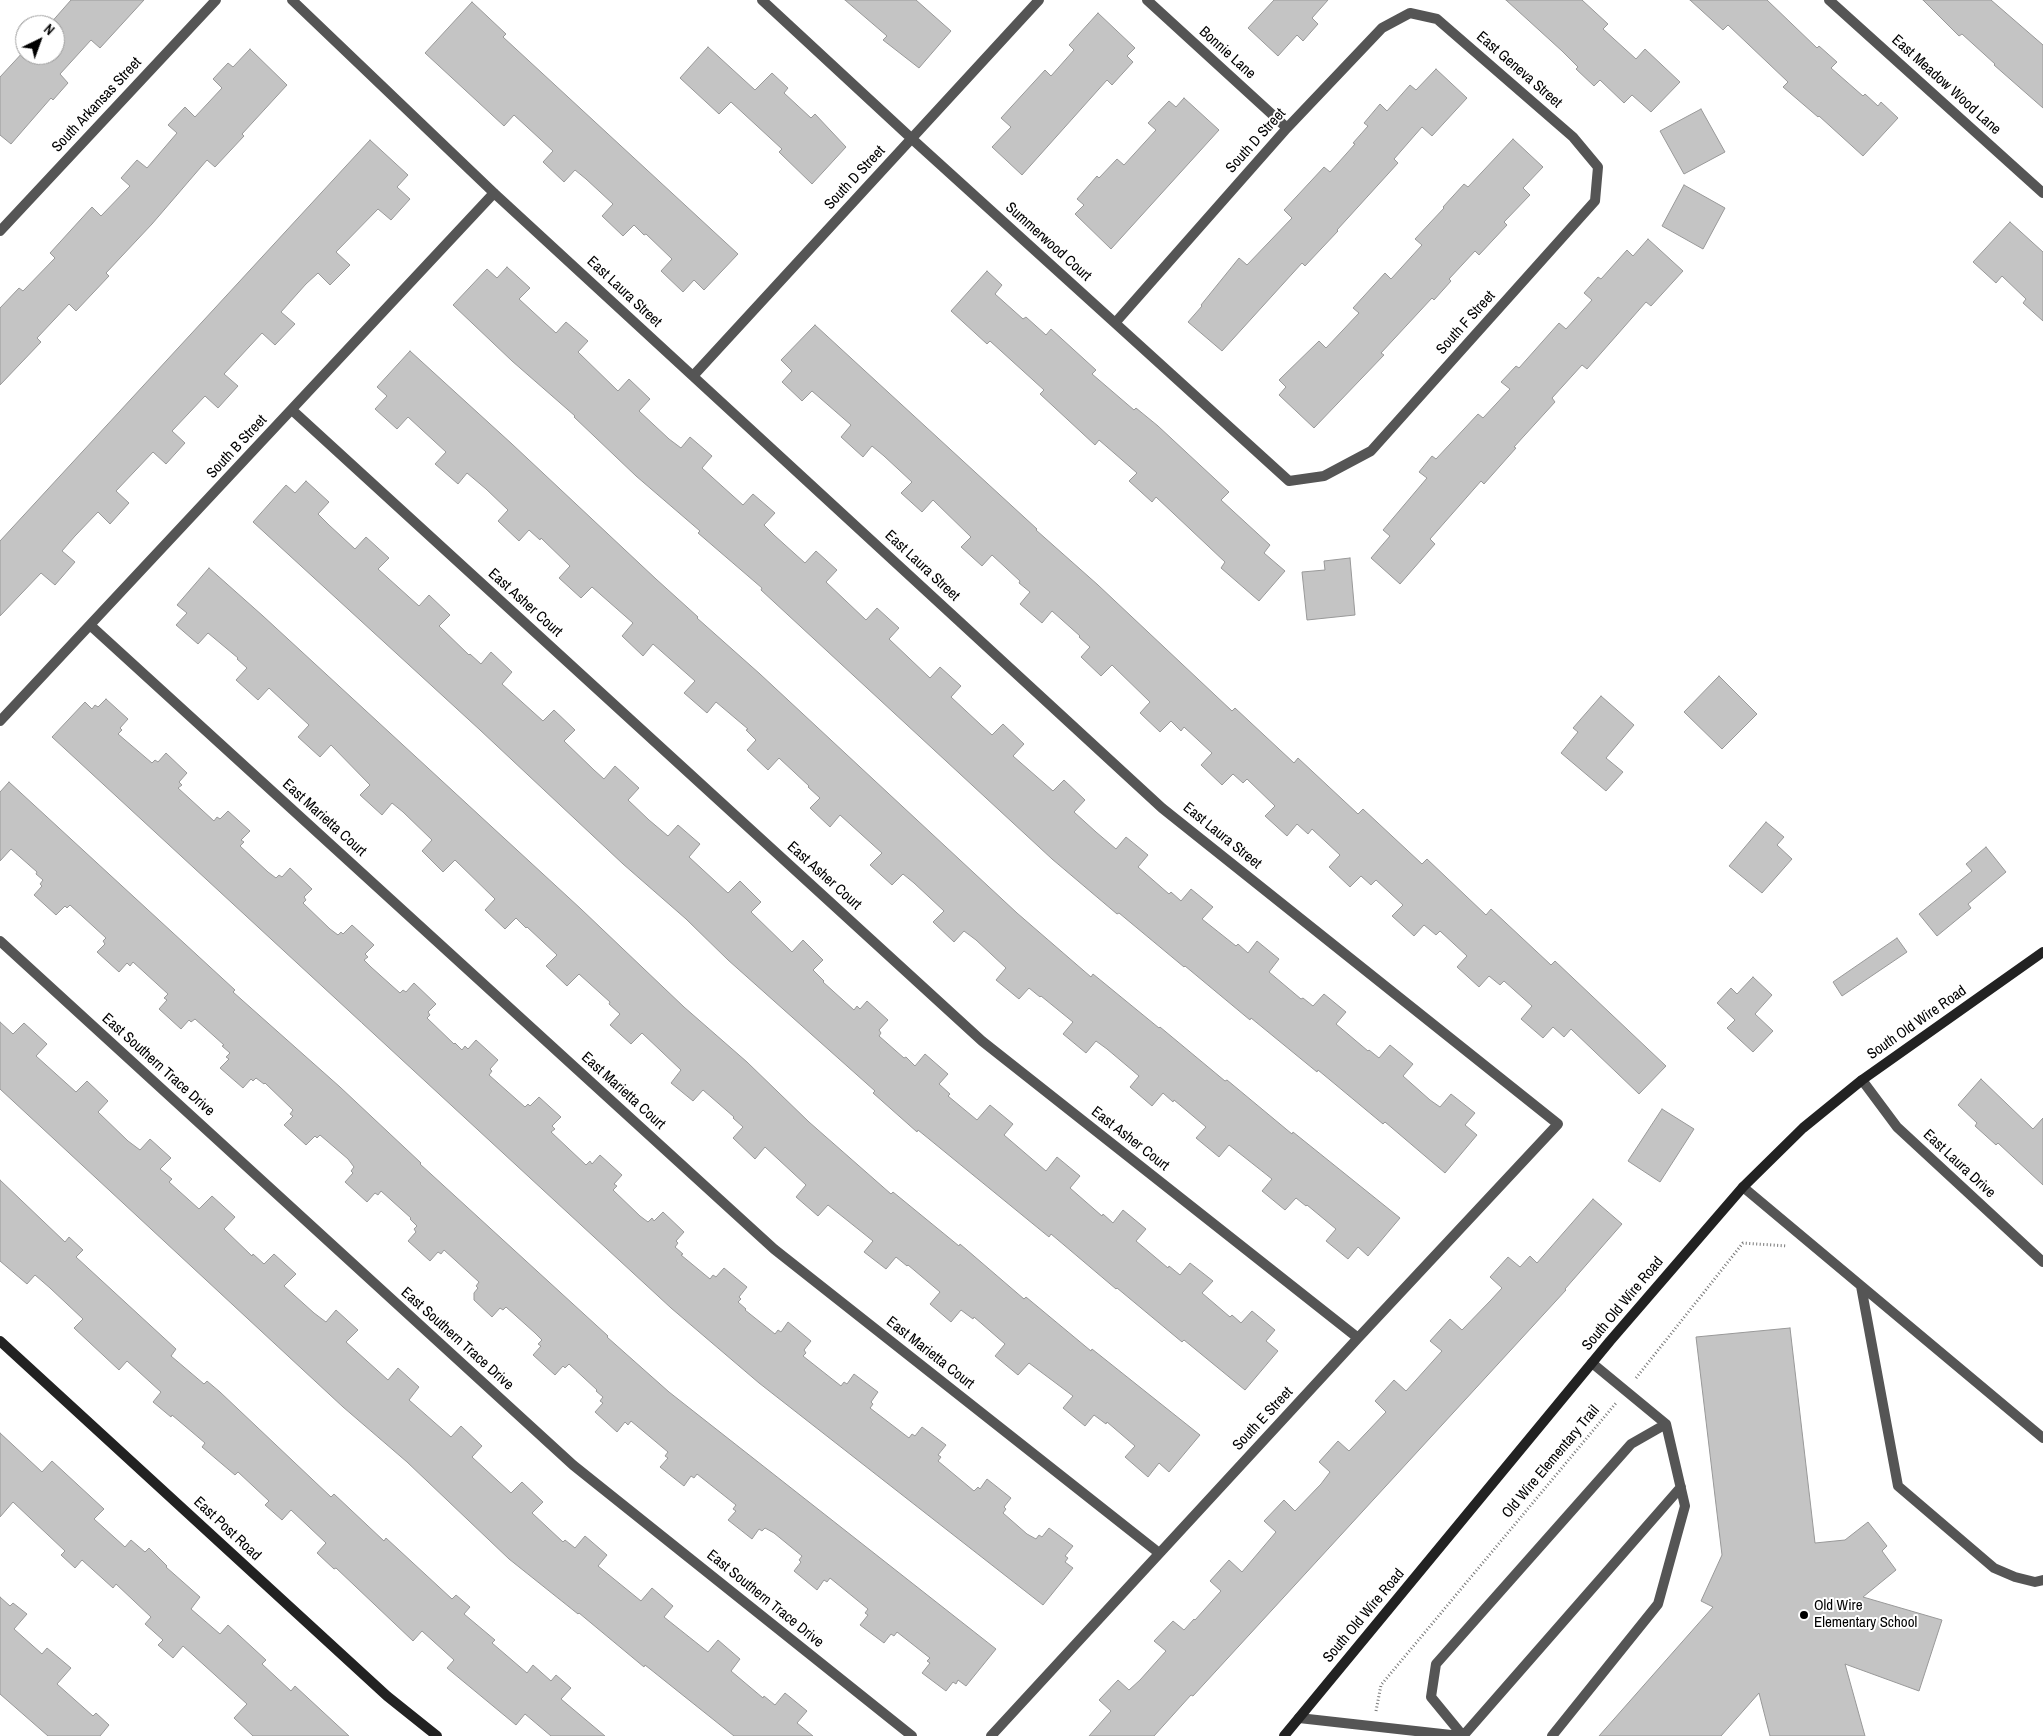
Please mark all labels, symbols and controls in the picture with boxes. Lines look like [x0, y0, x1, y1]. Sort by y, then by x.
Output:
north arrow [15, 15, 65, 65]
text: N [40, 20, 58, 39]
street label: Bonnie Lane [1195, 23, 1259, 83]
street label: East Geneva Street [1473, 28, 1565, 112]
street label: East Meadow Wood Lane [1888, 31, 2004, 139]
street label: South Arkansas Street [48, 54, 146, 156]
street label: South D Street [1222, 105, 1290, 177]
street label: South D Street [821, 142, 889, 214]
street label: Summerwood Court [1001, 199, 1095, 285]
street label: East Laura Street [583, 253, 665, 331]
street label: South F Street [1433, 288, 1499, 358]
street label: South B Street [203, 412, 271, 482]
street label: East Laura Street [881, 527, 963, 605]
street label: East Asher Court [484, 565, 566, 641]
street label: East Marietta Court [278, 776, 370, 860]
street label: East Laura Street [1179, 799, 1265, 873]
street label: East Asher Court [783, 838, 865, 914]
street label: South Old Wire Road [1864, 982, 1970, 1064]
street label: East Southern Trace Drive [98, 1010, 218, 1120]
street label: East Marietta Court [577, 1049, 669, 1133]
street label: East Asher Court [1088, 1103, 1172, 1175]
street label: East Laura Drive [1919, 1126, 1999, 1202]
street label: South Old Wire Road [1579, 1253, 1667, 1355]
street label: East Southern Trace Drive [397, 1284, 517, 1394]
street label: East Marietta Court [882, 1313, 978, 1393]
street label: South E Street [1229, 1384, 1297, 1454]
street label: Old Wire Elementary Trail [1499, 1402, 1603, 1522]
street label: East Post Road [190, 1493, 264, 1565]
street label: East Southern Trace Drive [703, 1546, 827, 1652]
street label: South Old Wire Road [1320, 1565, 1408, 1667]
place label: Old Wire Elementary School [1814, 1597, 1917, 1632]
marker: Old Wire Elementary School [1798, 1609, 1810, 1621]

